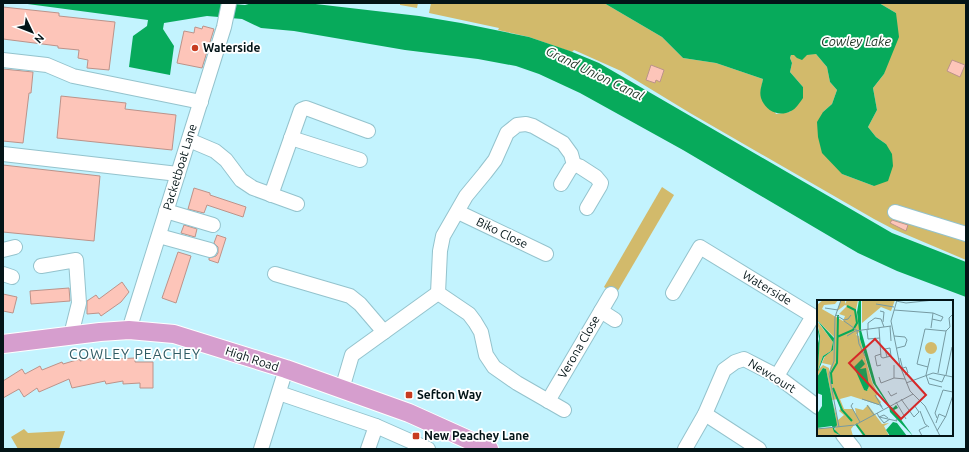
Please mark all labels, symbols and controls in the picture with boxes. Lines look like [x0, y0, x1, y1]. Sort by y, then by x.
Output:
north arrow [12, 12, 52, 52]
text: N [32, 32, 47, 46]
water label: Cowley Lake [821, 34, 891, 48]
place label: Waterside [203, 41, 261, 54]
marker: Waterside [190, 43, 200, 53]
water label: Grand Union Canal [544, 43, 646, 103]
street label: Packetboat Lane [160, 122, 199, 212]
street label: Biko Close [474, 215, 530, 251]
street label: Waterside [740, 268, 794, 307]
inset map [817, 300, 953, 436]
street label: Verona Close [555, 313, 602, 381]
street label: High Road [224, 344, 281, 373]
district label: COWLEY PEACHEY [69, 346, 201, 362]
street label: Newcourt [746, 356, 798, 395]
place label: Sefton Way [417, 388, 482, 401]
marker: Sefton Way [404, 390, 414, 400]
place label: New Peachey Lane [424, 429, 529, 442]
marker: New Peachey Lane [411, 431, 421, 441]

